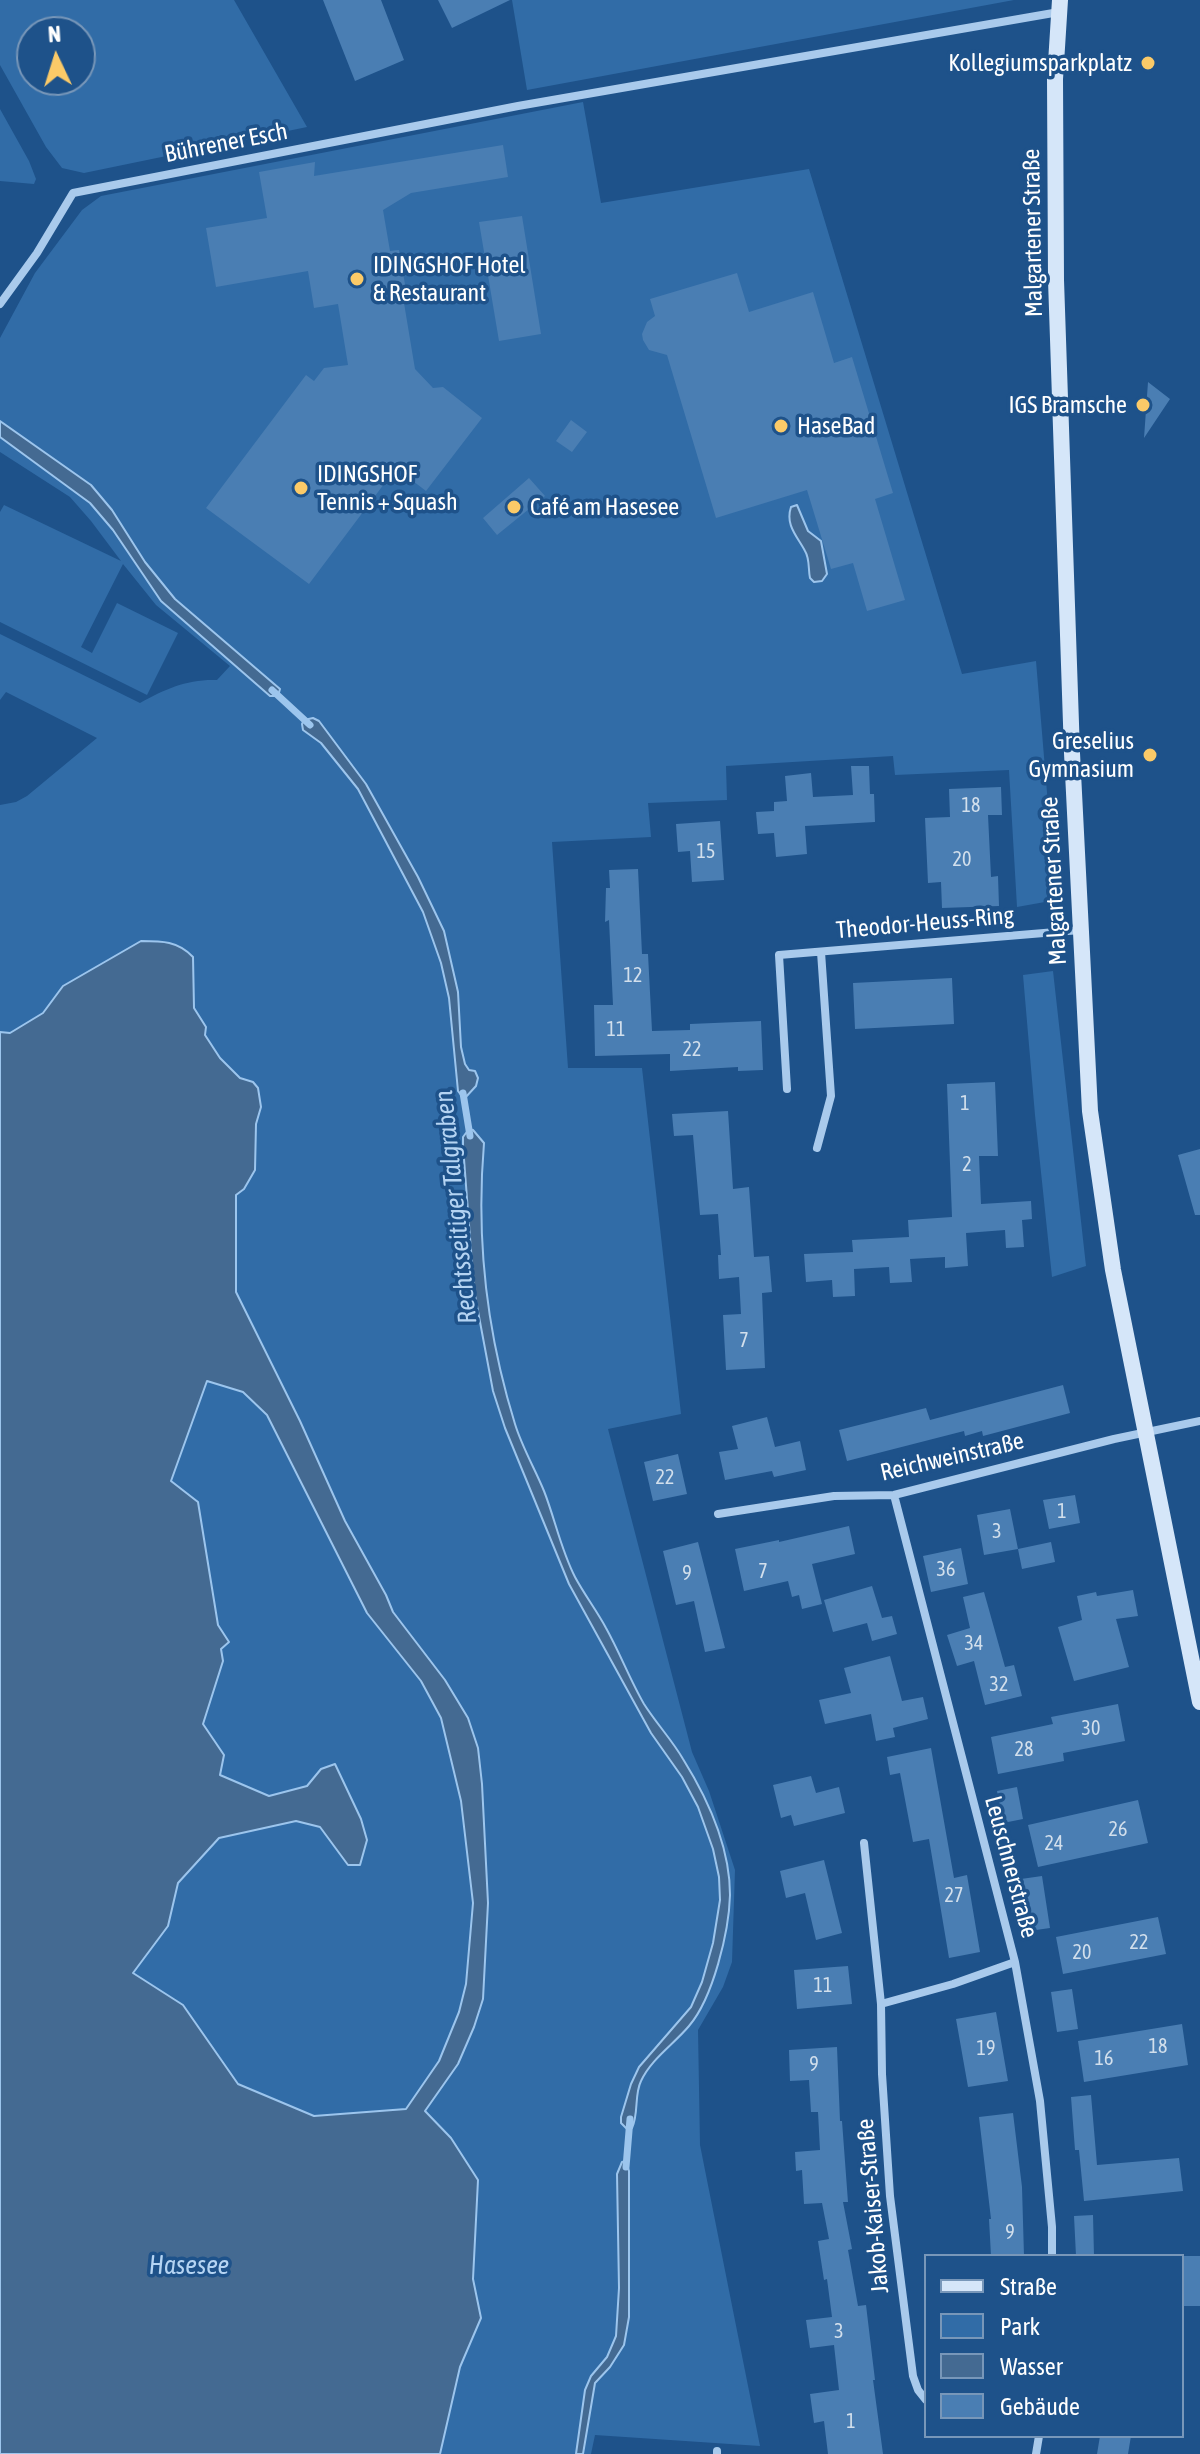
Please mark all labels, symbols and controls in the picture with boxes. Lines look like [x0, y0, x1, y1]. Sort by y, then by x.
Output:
north arrow [16, 16, 96, 96]
text: N [47, 21, 62, 47]
place label: Kollegiumsparkplatz [948, 49, 1132, 77]
marker: Kollegiumsparkplatz [1139, 54, 1157, 72]
street label: Bührener Esch [162, 117, 290, 169]
street label: Malgartener Straße [1017, 149, 1049, 317]
place label: IDINGSHOF Hotel & Restaurant [373, 251, 526, 307]
marker: IDINGSHOF Hotel & Restaurant [348, 270, 366, 288]
place label: IGS Bramsche [1008, 391, 1127, 419]
marker: IGS Bramsche [1134, 396, 1152, 414]
place label: HaseBad [797, 412, 875, 440]
marker: HaseBad [772, 417, 790, 435]
place label: IDINGSHOF Tennis + Squash [317, 460, 458, 516]
marker: IDINGSHOF Tennis + Squash [292, 479, 310, 497]
place label: Café am Hasesee [530, 493, 679, 521]
marker: Café am Hasesee [505, 498, 523, 516]
place label: Greselius Gymnasium [1028, 727, 1134, 783]
marker: Greselius Gymnasium [1141, 746, 1159, 764]
house number: 18 [962, 794, 980, 818]
street label: Malgartener Straße [1035, 796, 1073, 966]
house number: 15 [697, 840, 715, 864]
house number: 20 [953, 848, 971, 872]
street label: Theodor-Heuss-Ring [835, 901, 1015, 945]
house number: 12 [624, 964, 642, 988]
house number: 11 [607, 1018, 625, 1042]
house number: 22 [683, 1038, 701, 1062]
water label: Rechtsseitiger Talgraben [428, 1089, 484, 1325]
house number: 1 [960, 1092, 970, 1116]
house number: 2 [962, 1153, 972, 1177]
house number: 7 [739, 1329, 749, 1353]
street label: Reichweinstraße [877, 1427, 1027, 1487]
house number: 22 [656, 1466, 674, 1490]
house number: 1 [1057, 1500, 1067, 1524]
house number: 3 [992, 1520, 1002, 1544]
house number: 36 [937, 1558, 955, 1582]
house number: 7 [758, 1560, 768, 1584]
house number: 9 [682, 1562, 692, 1586]
house number: 34 [965, 1632, 983, 1656]
house number: 32 [990, 1673, 1008, 1697]
house number: 30 [1082, 1717, 1100, 1741]
house number: 28 [1015, 1738, 1033, 1762]
street label: Leuschnerstraße [978, 1793, 1044, 1941]
house number: 26 [1109, 1818, 1127, 1842]
house number: 24 [1045, 1832, 1063, 1856]
house number: 27 [945, 1884, 963, 1908]
house number: 22 [1130, 1931, 1148, 1955]
house number: 20 [1073, 1941, 1091, 1965]
house number: 11 [814, 1974, 832, 1998]
house number: 18 [1149, 2035, 1167, 2059]
house number: 19 [977, 2037, 995, 2061]
house number: 16 [1095, 2047, 1113, 2071]
house number: 9 [809, 2053, 819, 2077]
street label: Jakob-Kaiser-Straße [851, 2118, 895, 2294]
house number: 9 [1005, 2221, 1015, 2245]
water label: Hasesee [149, 2250, 229, 2282]
legend [924, 2254, 1184, 2438]
text: Straße [1000, 2273, 1057, 2300]
text: Park [1000, 2313, 1040, 2340]
house number: 3 [834, 2320, 844, 2344]
text: Wasser [1000, 2353, 1063, 2380]
text: Gebäude [1000, 2393, 1080, 2420]
house number: 1 [846, 2410, 856, 2434]

